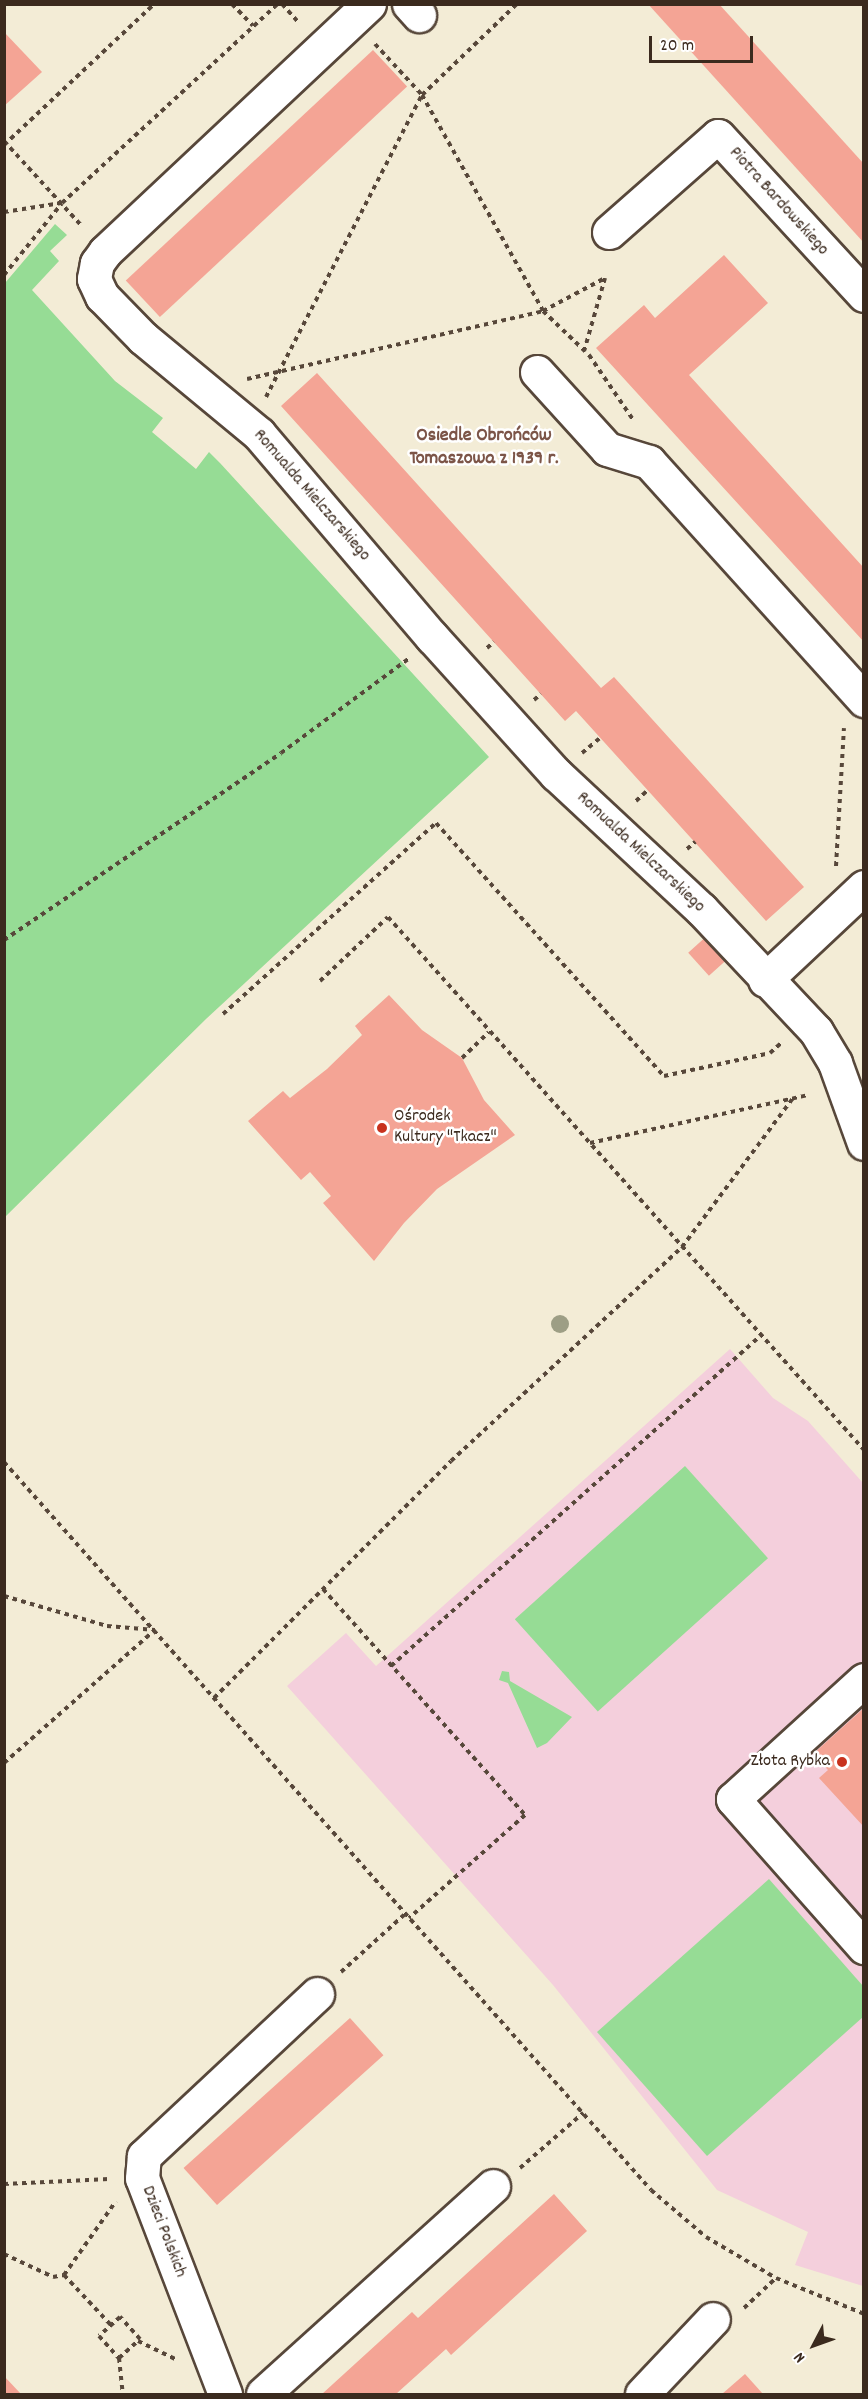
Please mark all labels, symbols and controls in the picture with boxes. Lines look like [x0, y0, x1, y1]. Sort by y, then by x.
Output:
scale bar [652, 24, 756, 62]
text: 20 m [660, 34, 694, 59]
street label: Piotra Bardowskiego [723, 143, 833, 261]
district label: Osiedle Obrońców Tomaszowa z 1939 r. [409, 424, 559, 471]
street label: Romualda Mielczarskiego [248, 426, 374, 566]
street label: Romualda Mielczarskiego [571, 788, 709, 918]
place label: Ośrodek Kultury "Tkacz" [394, 1107, 497, 1150]
marker: Ośrodek Kultury "Tkacz" [375, 1121, 389, 1135]
place label: Złota Rybka [751, 1751, 830, 1773]
marker: Złota Rybka [835, 1755, 849, 1769]
street label: Dzieci Polskich [136, 2183, 190, 2281]
north arrow [784, 2315, 844, 2375]
text: N [789, 2347, 811, 2368]

